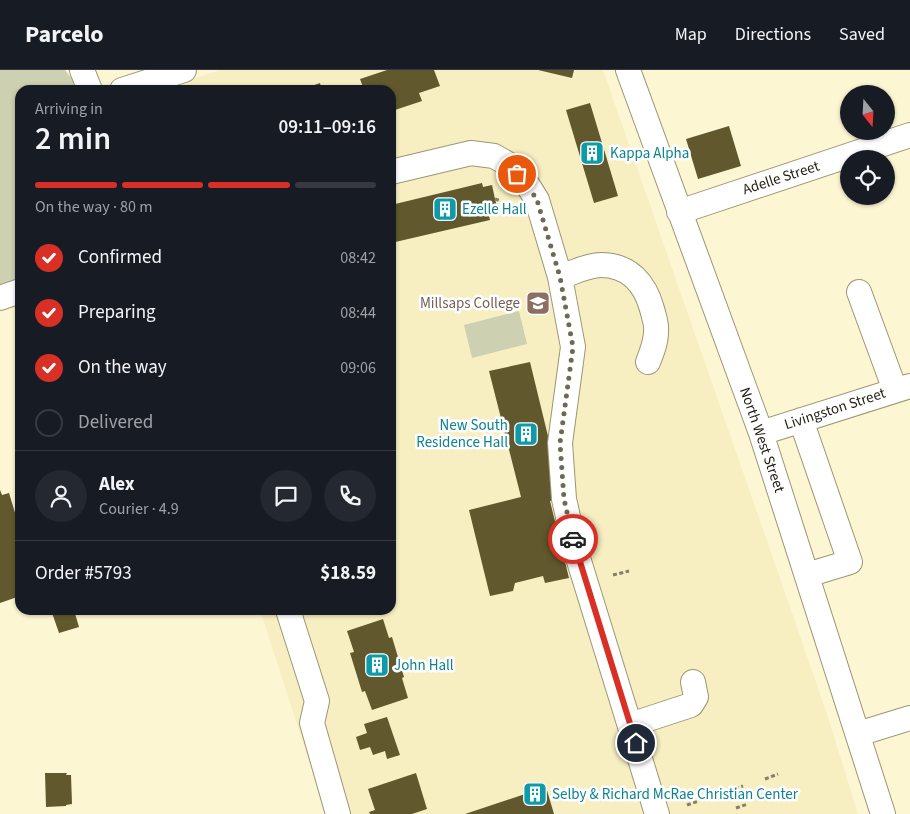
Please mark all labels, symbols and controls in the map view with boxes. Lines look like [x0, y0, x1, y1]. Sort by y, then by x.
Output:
text: Parcelo [25, 17, 104, 52]
text: Map [675, 22, 707, 47]
text: Directions [735, 22, 811, 47]
text: Saved [839, 22, 885, 47]
north arrow [840, 85, 895, 140]
map controls [840, 85, 895, 205]
text: Arriving in [35, 98, 103, 120]
text: 09:11–09:16 [278, 114, 376, 141]
text: 2 min [35, 116, 111, 162]
building icon: Kappa Alpha [579, 140, 605, 166]
place label: Kappa Alpha [610, 143, 689, 164]
button: locate [840, 150, 895, 205]
pin [496, 153, 538, 195]
street label: Adelle Street [740, 156, 822, 200]
icon: bag [503, 160, 531, 188]
text: On the way · 80 m [35, 196, 152, 218]
building icon: Ezelle Hall [432, 196, 458, 222]
place label: Ezelle Hall [462, 199, 527, 220]
icon: check [35, 244, 63, 272]
text: Confirmed [78, 244, 162, 271]
text: 08:42 [340, 247, 376, 269]
school or university icon: Millsaps College [525, 290, 551, 316]
place label: Millsaps College [420, 293, 520, 314]
icon: check [35, 299, 63, 327]
text: Preparing [78, 299, 156, 326]
text: 08:44 [340, 302, 376, 324]
icon: check [35, 354, 63, 382]
text: On the way [78, 354, 167, 381]
text: 09:06 [340, 357, 376, 379]
street label: Livingston Street [782, 383, 888, 435]
street label: North West Street [734, 385, 790, 495]
text: Delivered [78, 409, 153, 436]
place label: New South Residence Hall [416, 415, 508, 453]
building icon: New South Residence Hall [513, 421, 539, 447]
button: person [35, 470, 87, 522]
button: chat [260, 470, 312, 522]
button: phone [324, 470, 376, 522]
text: Alex [99, 471, 135, 498]
text: Courier · 4.9 [99, 498, 179, 520]
courier [548, 514, 598, 564]
icon: car [559, 525, 587, 553]
text: Order #5793 [35, 560, 132, 587]
text: $18.59 [320, 560, 376, 587]
building icon: John Hall [364, 652, 390, 678]
place label: John Hall [394, 655, 454, 676]
pin [615, 722, 657, 764]
icon: home [622, 729, 650, 757]
building icon: Selby & Richard McRae Christian Center [522, 781, 548, 807]
place label: Selby & Richard McRae Christian Center [552, 784, 799, 805]

